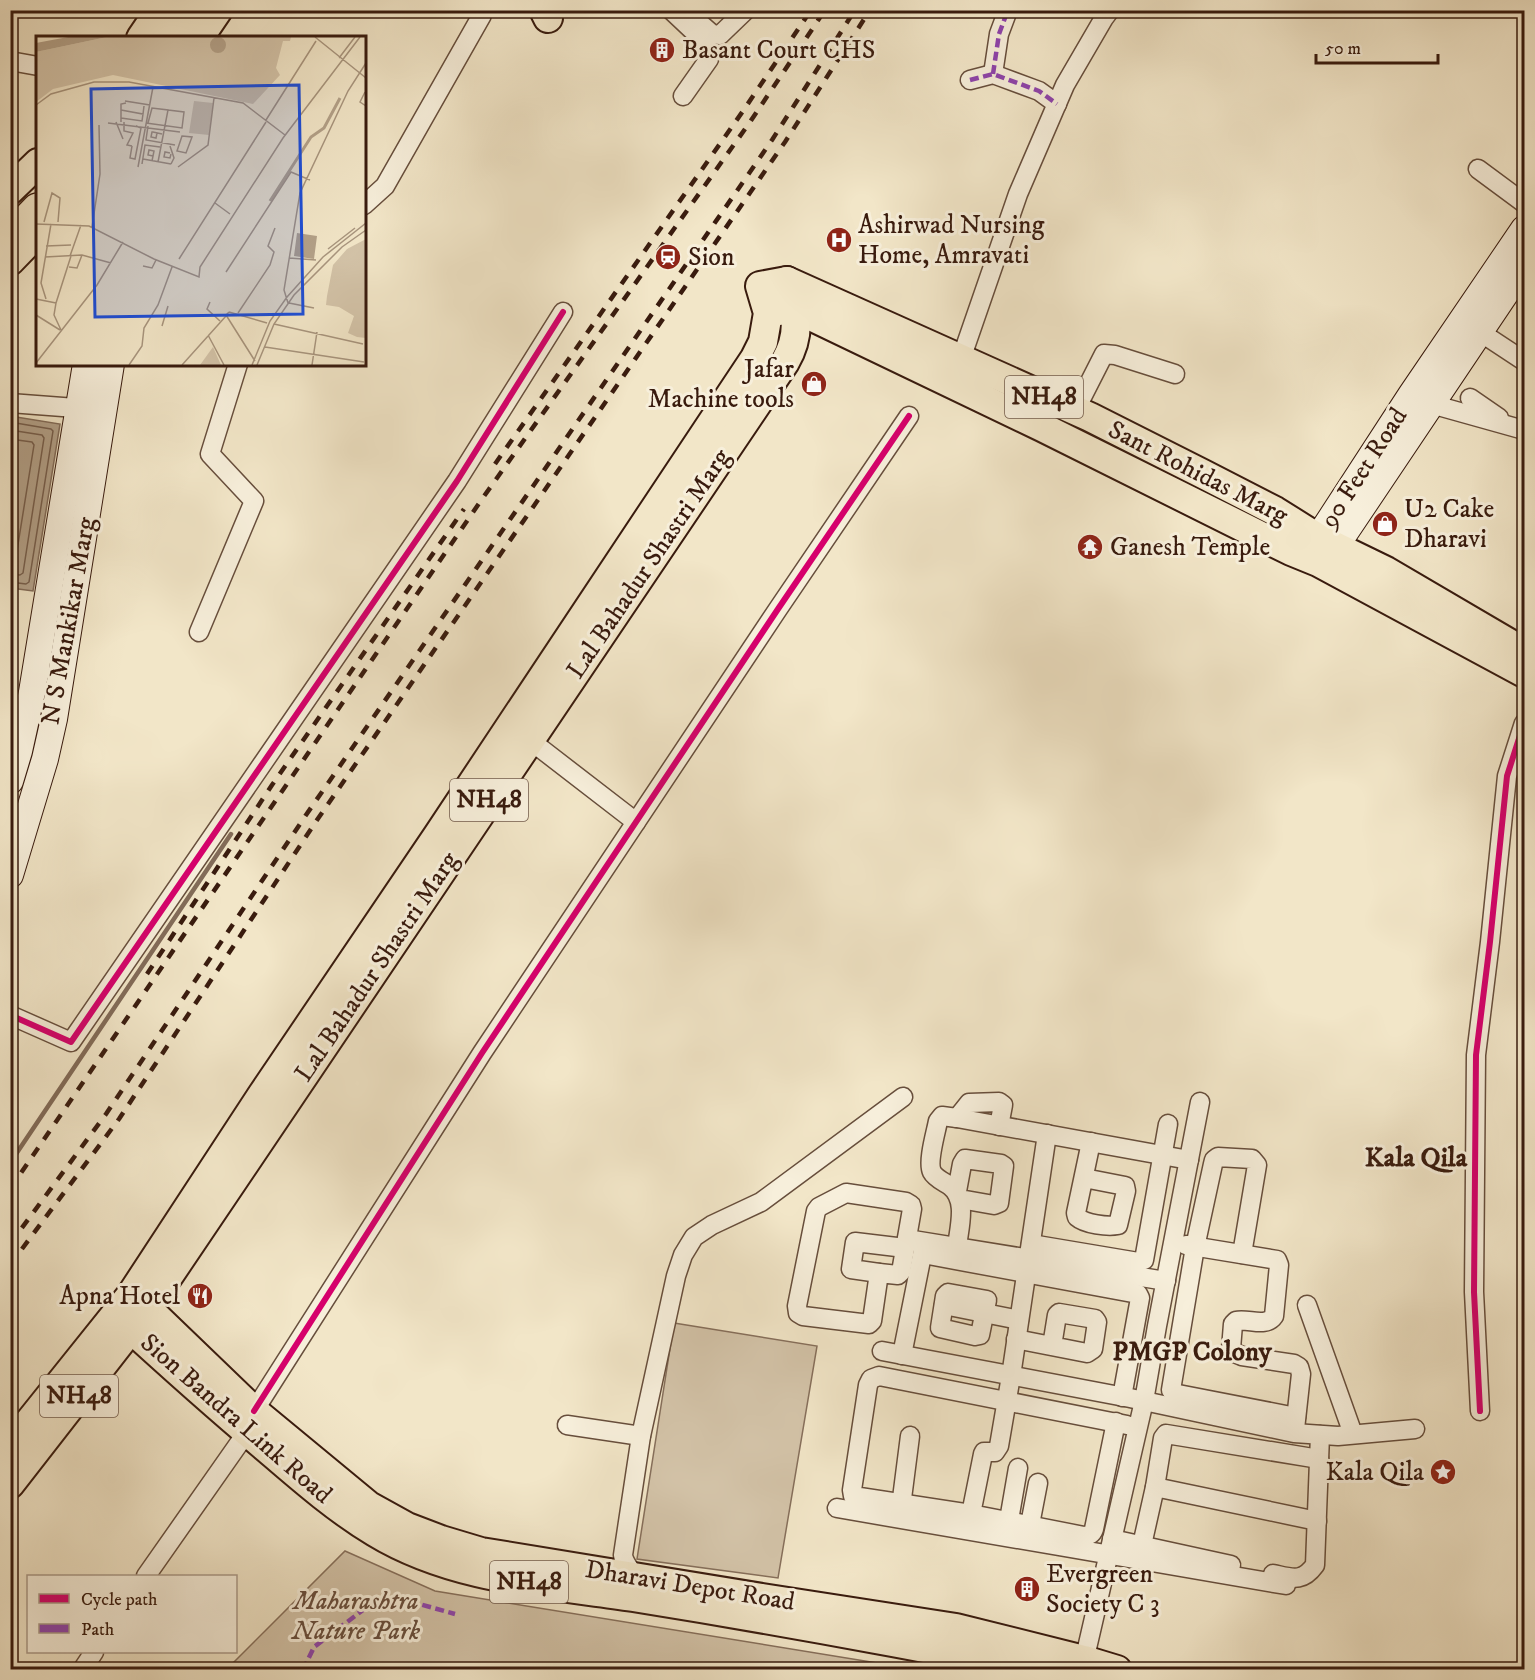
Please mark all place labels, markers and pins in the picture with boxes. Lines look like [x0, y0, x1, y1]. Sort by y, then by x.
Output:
place label: Basant Court CHS [682, 34, 875, 67]
building icon: Basant Court CHS [647, 35, 677, 65]
place label: Ashirwad Nursing Home, Amravati [858, 209, 1045, 272]
hospital icon: Ashirwad Nursing Home, Amravati [824, 225, 854, 255]
place label: Sion [688, 241, 735, 274]
station icon: Sion [653, 242, 683, 272]
place label: Jafar Machine tools [648, 353, 794, 416]
shop icon: Jafar Machine tools [799, 369, 829, 399]
place label: U2 Cake Dharavi [1404, 493, 1494, 556]
shop icon: U2 Cake Dharavi [1370, 509, 1400, 539]
place label: Ganesh Temple [1110, 531, 1270, 564]
temple icon: Ganesh Temple [1075, 532, 1105, 562]
place label: Apna Hotel [59, 1280, 180, 1313]
restaurant icon: Apna Hotel [185, 1281, 215, 1311]
place label: Kala Qila [1325, 1456, 1424, 1489]
place icon: Kala Qila [1428, 1457, 1458, 1487]
place label: Evergreen Society C 3 [1046, 1558, 1160, 1621]
building icon: Evergreen Society C 3 [1012, 1574, 1042, 1604]

